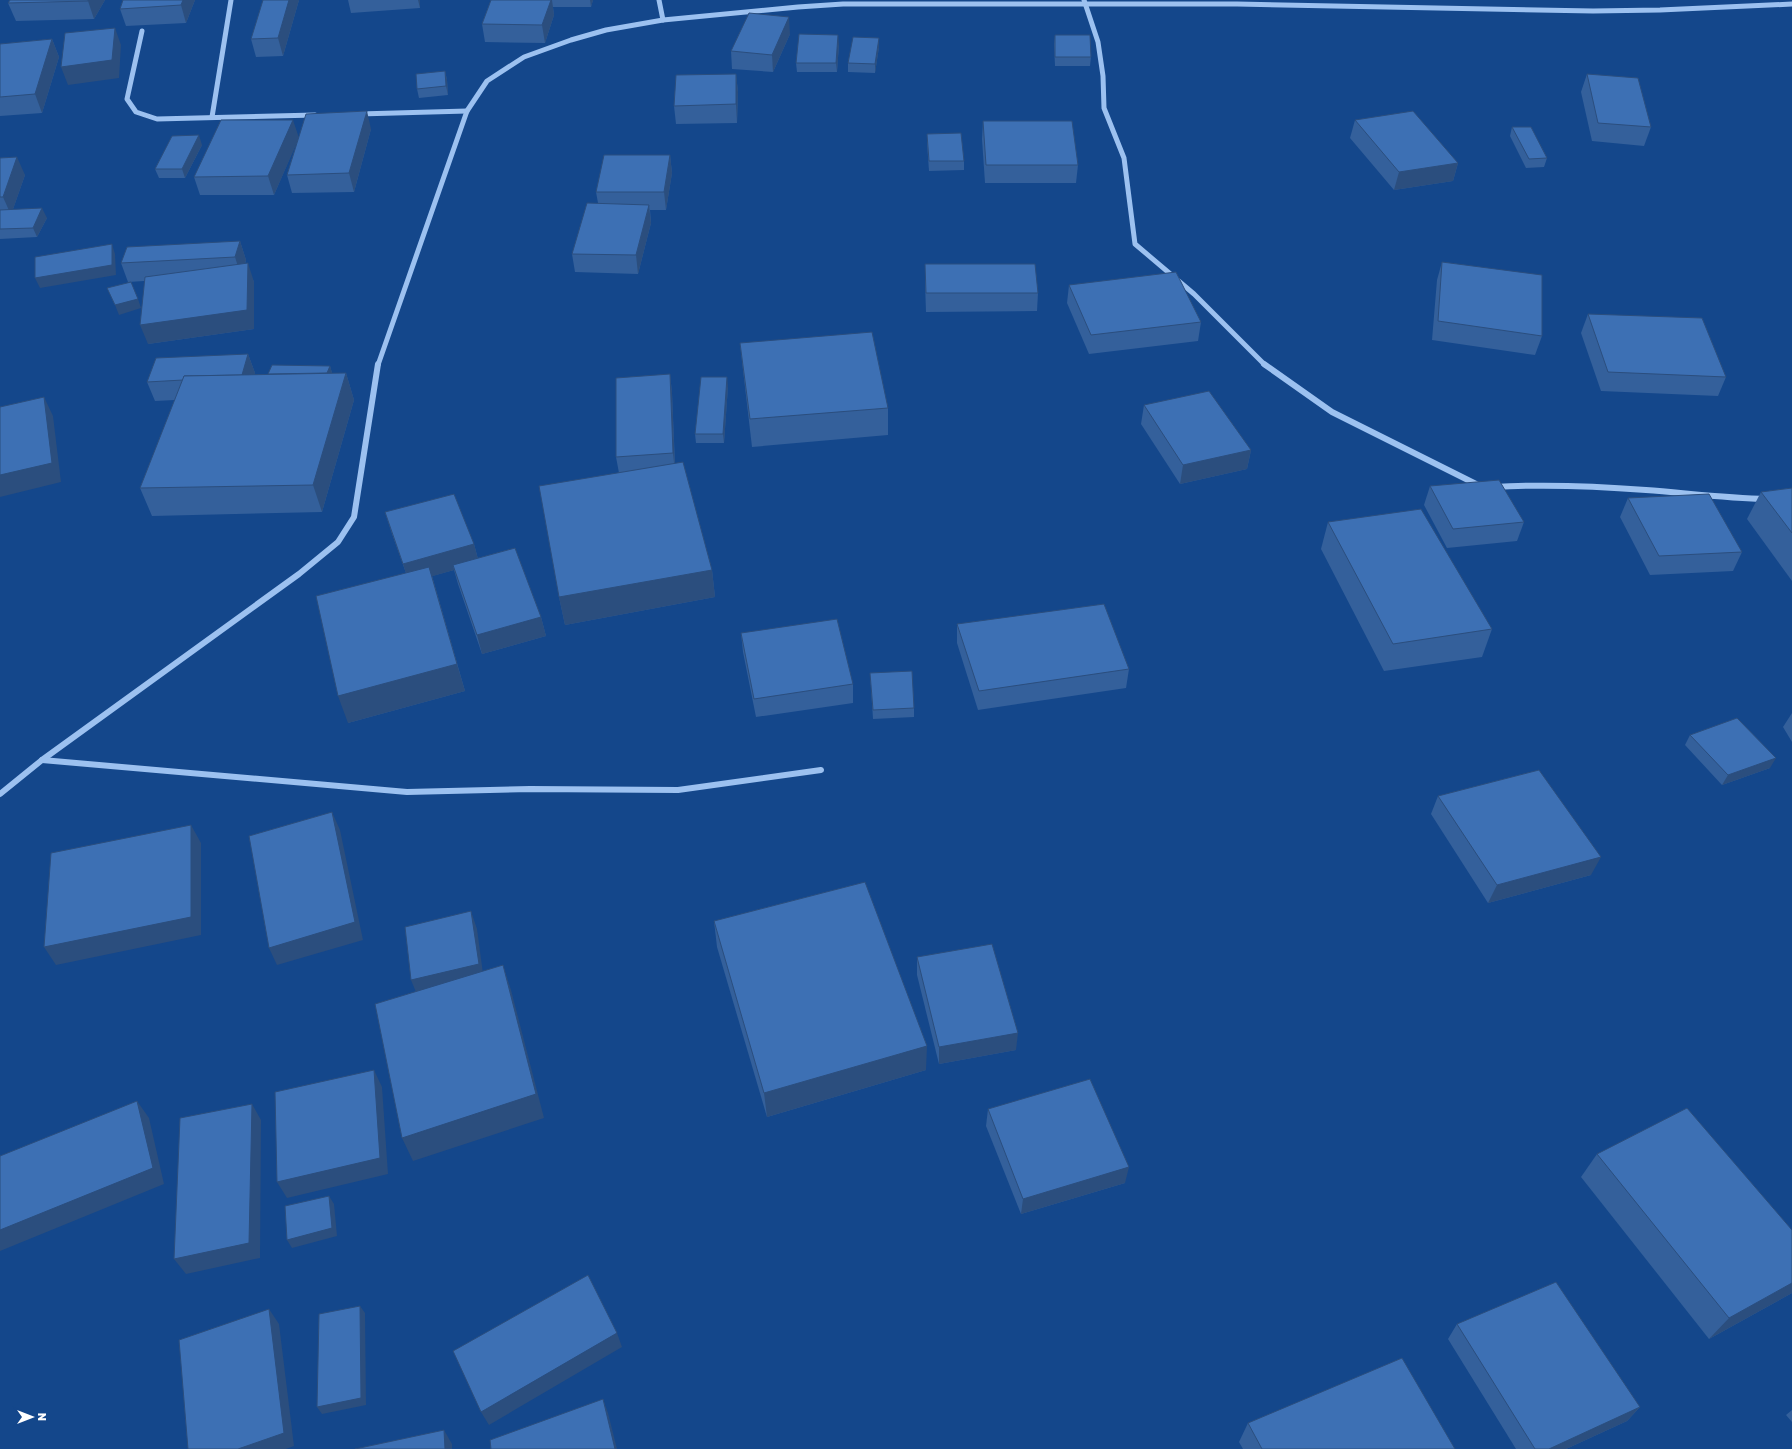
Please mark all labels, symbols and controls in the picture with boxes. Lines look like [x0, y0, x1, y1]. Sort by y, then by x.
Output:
north arrow [12, 1397, 52, 1437]
text: N [36, 1413, 49, 1421]

